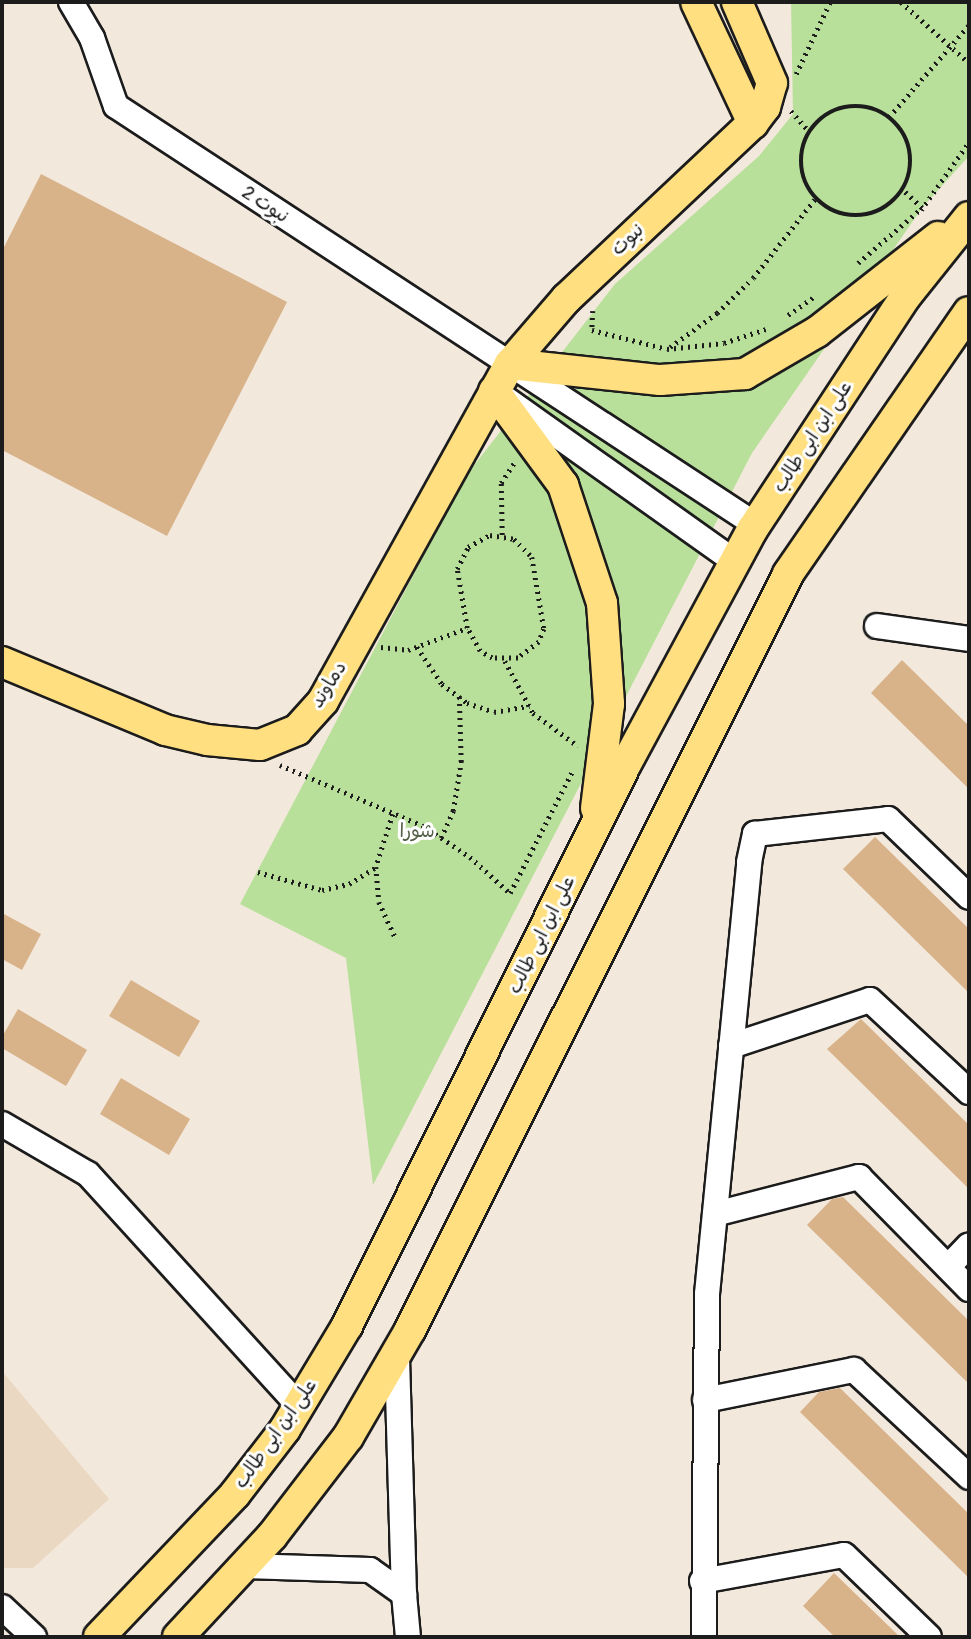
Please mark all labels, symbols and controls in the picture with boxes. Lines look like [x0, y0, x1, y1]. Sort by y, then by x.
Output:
street label: نبوت 2 [237, 181, 293, 229]
street label: نبوت [607, 219, 649, 261]
street label: علی ابن ابی طالب [768, 377, 858, 497]
street label: دماوند [306, 657, 352, 713]
park label: شورا [399, 821, 435, 843]
street label: علی ابن ابی طالب [504, 872, 580, 998]
street label: علی ابن ابی طالب [230, 1375, 322, 1493]

